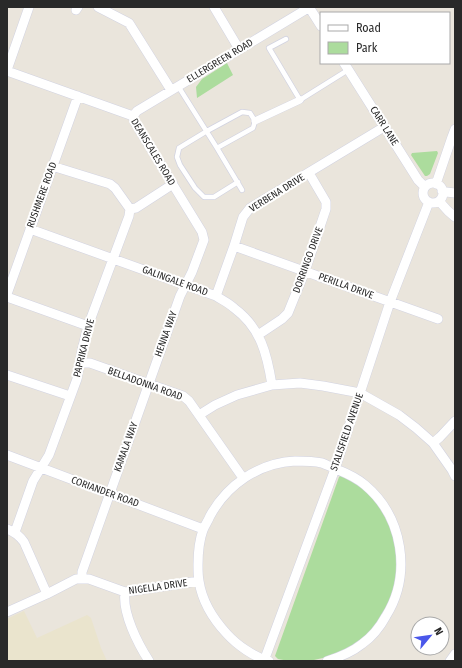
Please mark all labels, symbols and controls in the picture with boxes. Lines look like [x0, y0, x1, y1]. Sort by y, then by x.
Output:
legend [320, 12, 450, 64]
text: Road [356, 21, 381, 35]
street label: ELLERGREEN ROAD [185, 36, 255, 86]
text: Park [356, 41, 378, 55]
street label: CARR LANE [367, 104, 401, 148]
street label: DEANSCALES ROAD [128, 116, 178, 188]
street label: RUSHMERE ROAD [25, 160, 60, 230]
street label: VERBENA DRIVE [247, 171, 307, 215]
street label: DORRINGO DRIVE [290, 225, 326, 295]
street label: GALINGALE ROAD [140, 264, 210, 299]
street label: PERILLA DRIVE [317, 270, 376, 302]
street label: HENNA WAY [152, 310, 180, 358]
street label: PAPRIKA DRIVE [71, 317, 97, 378]
street label: BELLADONNA ROAD [106, 365, 184, 403]
street label: STALISFIELD AVENUE [328, 391, 366, 473]
street label: KAMALA WAY [111, 420, 141, 474]
street label: CORIANDER ROAD [69, 474, 141, 510]
street label: NIGELLA DRIVE [128, 577, 188, 597]
north arrow [410, 616, 450, 656]
text: N [431, 625, 446, 637]

